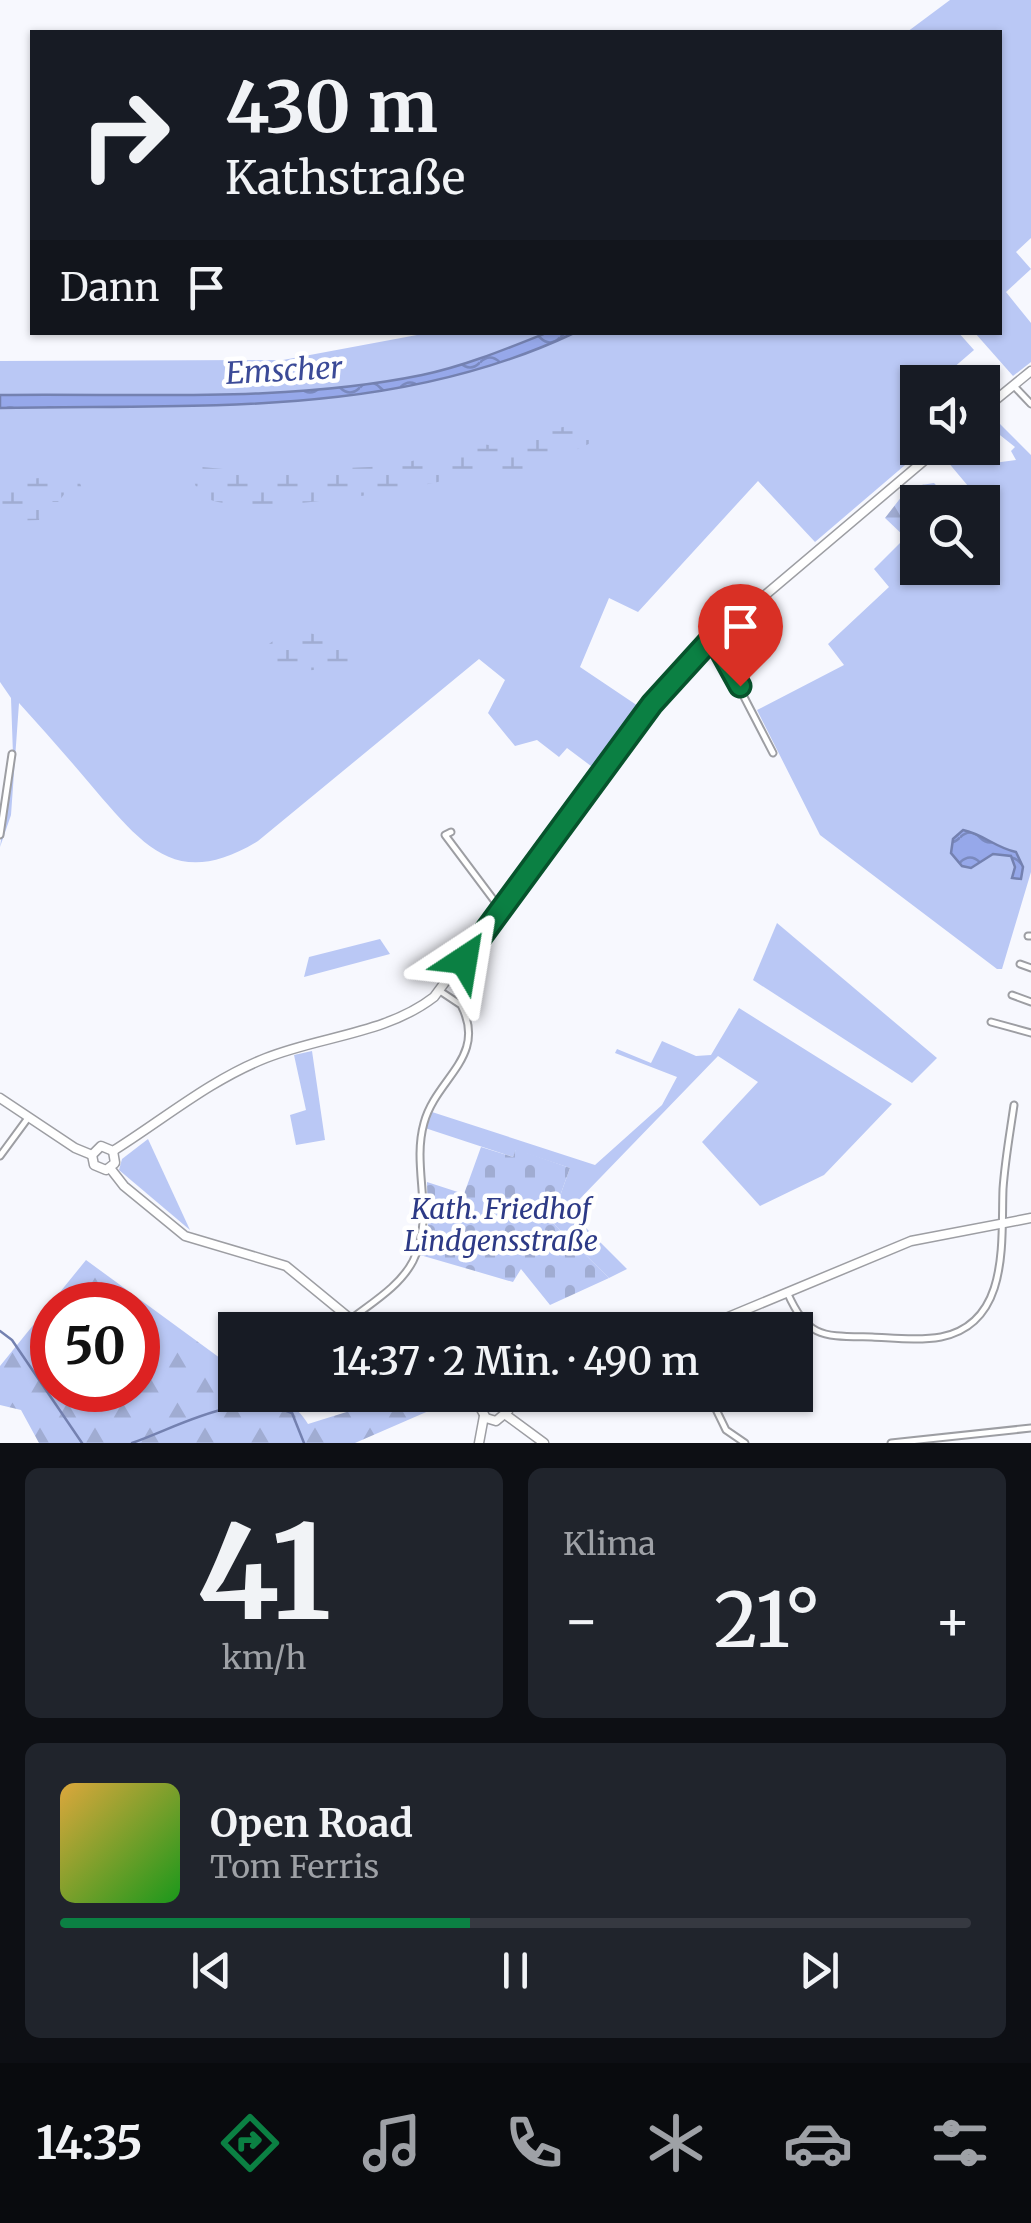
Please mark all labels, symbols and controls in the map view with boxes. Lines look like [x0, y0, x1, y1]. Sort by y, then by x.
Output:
text: 430 m [225, 63, 438, 151]
icon: right [60, 70, 190, 200]
text: Kathstraße [225, 150, 465, 206]
icon: arrive [179, 260, 234, 315]
text: Dann [60, 264, 159, 311]
water label: Emscher [225, 348, 344, 392]
map controls [900, 365, 1000, 585]
button: sound [900, 365, 1000, 465]
button: search [900, 485, 1000, 585]
pin [698, 584, 783, 687]
icon: arrive [713, 599, 768, 654]
position arrow [412, 908, 516, 1012]
park label: Kath. Friedhof Lindgensstraße [404, 1191, 598, 1259]
speed limit sign: 50 [30, 1282, 160, 1412]
text: 14:37 · 2 Min. · 490 m [332, 1338, 699, 1385]
text: 41 [197, 1491, 331, 1654]
text: Klima [563, 1524, 656, 1564]
text: 21° [714, 1573, 820, 1667]
text: − [563, 1586, 600, 1655]
text: + [934, 1586, 971, 1655]
text: km/h [222, 1638, 306, 1678]
text: Open Road [210, 1800, 413, 1847]
text: Tom Ferris [210, 1847, 379, 1887]
icon: previous [184, 1943, 239, 1998]
icon: pause [488, 1943, 543, 1998]
icon: next [792, 1943, 847, 1998]
icon: directions [215, 2108, 285, 2178]
icon: music [357, 2108, 427, 2178]
icon: phone [499, 2108, 569, 2178]
icon: climate [641, 2108, 711, 2178]
icon: car [783, 2108, 853, 2178]
icon: filters [925, 2108, 995, 2178]
text: 14:35 [36, 2115, 142, 2171]

